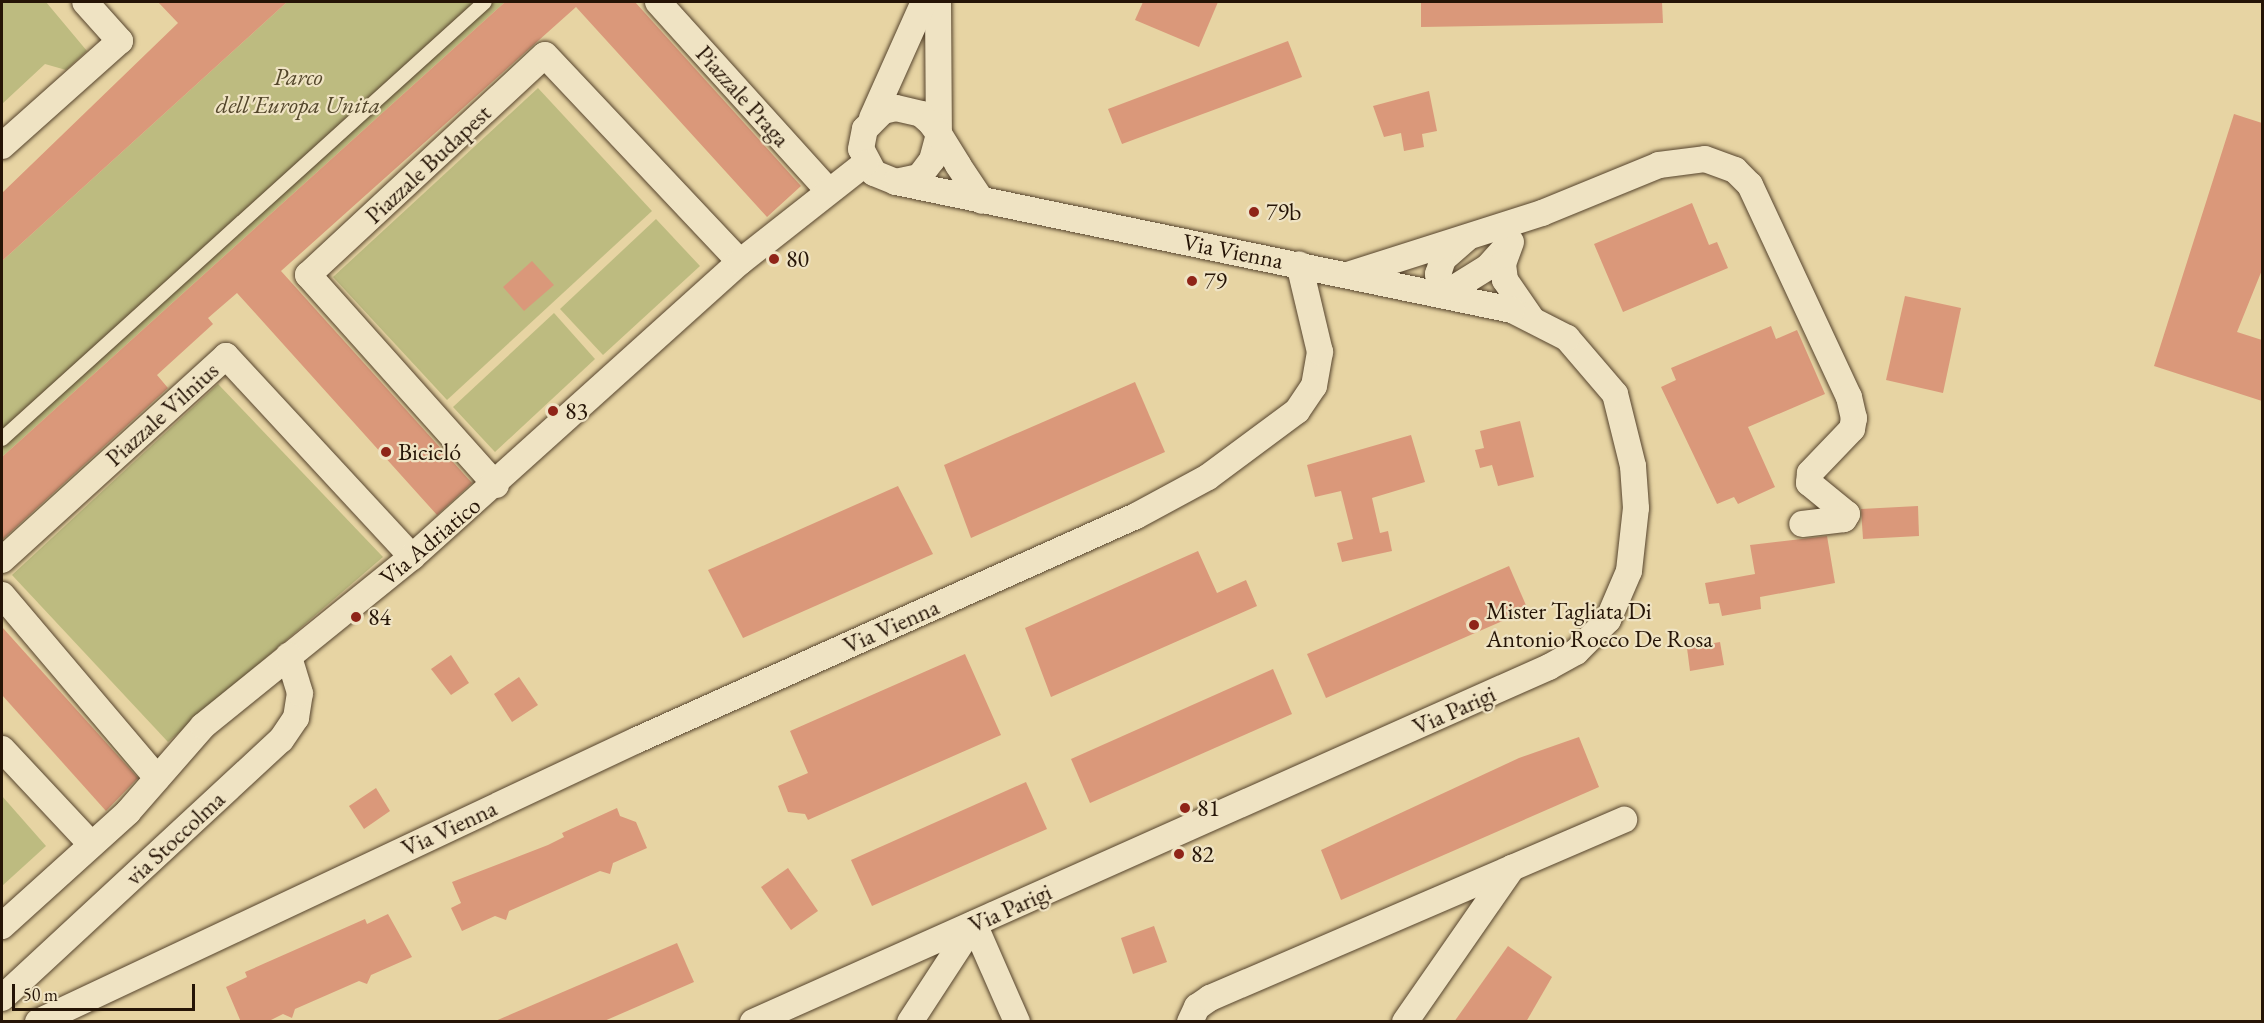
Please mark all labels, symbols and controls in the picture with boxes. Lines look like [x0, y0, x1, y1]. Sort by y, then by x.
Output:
street label: Piazzale Praga [690, 39, 796, 153]
park label: Parco dell'Europa Unita [216, 63, 380, 119]
street label: Piazzale Budapest [359, 98, 497, 230]
place label: 79b [1266, 198, 1301, 226]
marker: 79b [1247, 205, 1261, 219]
street label: Via Vienna [1180, 227, 1286, 275]
place label: 80 [786, 245, 809, 273]
marker: 80 [767, 252, 781, 266]
place label: 79 [1204, 267, 1227, 295]
marker: 79 [1185, 274, 1199, 288]
street label: Piazzale Vilnius [100, 356, 224, 472]
place label: 83 [565, 397, 588, 425]
marker: 83 [546, 404, 560, 418]
place label: Bicicló [398, 438, 461, 466]
marker: Bicicló [379, 445, 393, 459]
street label: Via Adriatico [374, 491, 486, 591]
street label: Via Vienna [839, 592, 943, 660]
place label: Mister Tagliata Di Antonio Rocco De Rosa [1486, 597, 1713, 653]
place label: 84 [368, 603, 391, 631]
marker: 84 [349, 610, 363, 624]
marker: Mister Tagliata Di Antonio Rocco De Rosa [1467, 618, 1481, 632]
street label: Via Parigi [1408, 679, 1500, 741]
street label: via Stoccolma [119, 785, 231, 891]
street label: Via Vienna [397, 793, 501, 863]
place label: 81 [1197, 794, 1220, 822]
marker: 81 [1178, 801, 1192, 815]
place label: 82 [1191, 840, 1214, 868]
marker: 82 [1172, 847, 1186, 861]
street label: Via Parigi [964, 877, 1056, 939]
scale bar [15, 972, 198, 1010]
text: 50 m [23, 983, 58, 1006]

